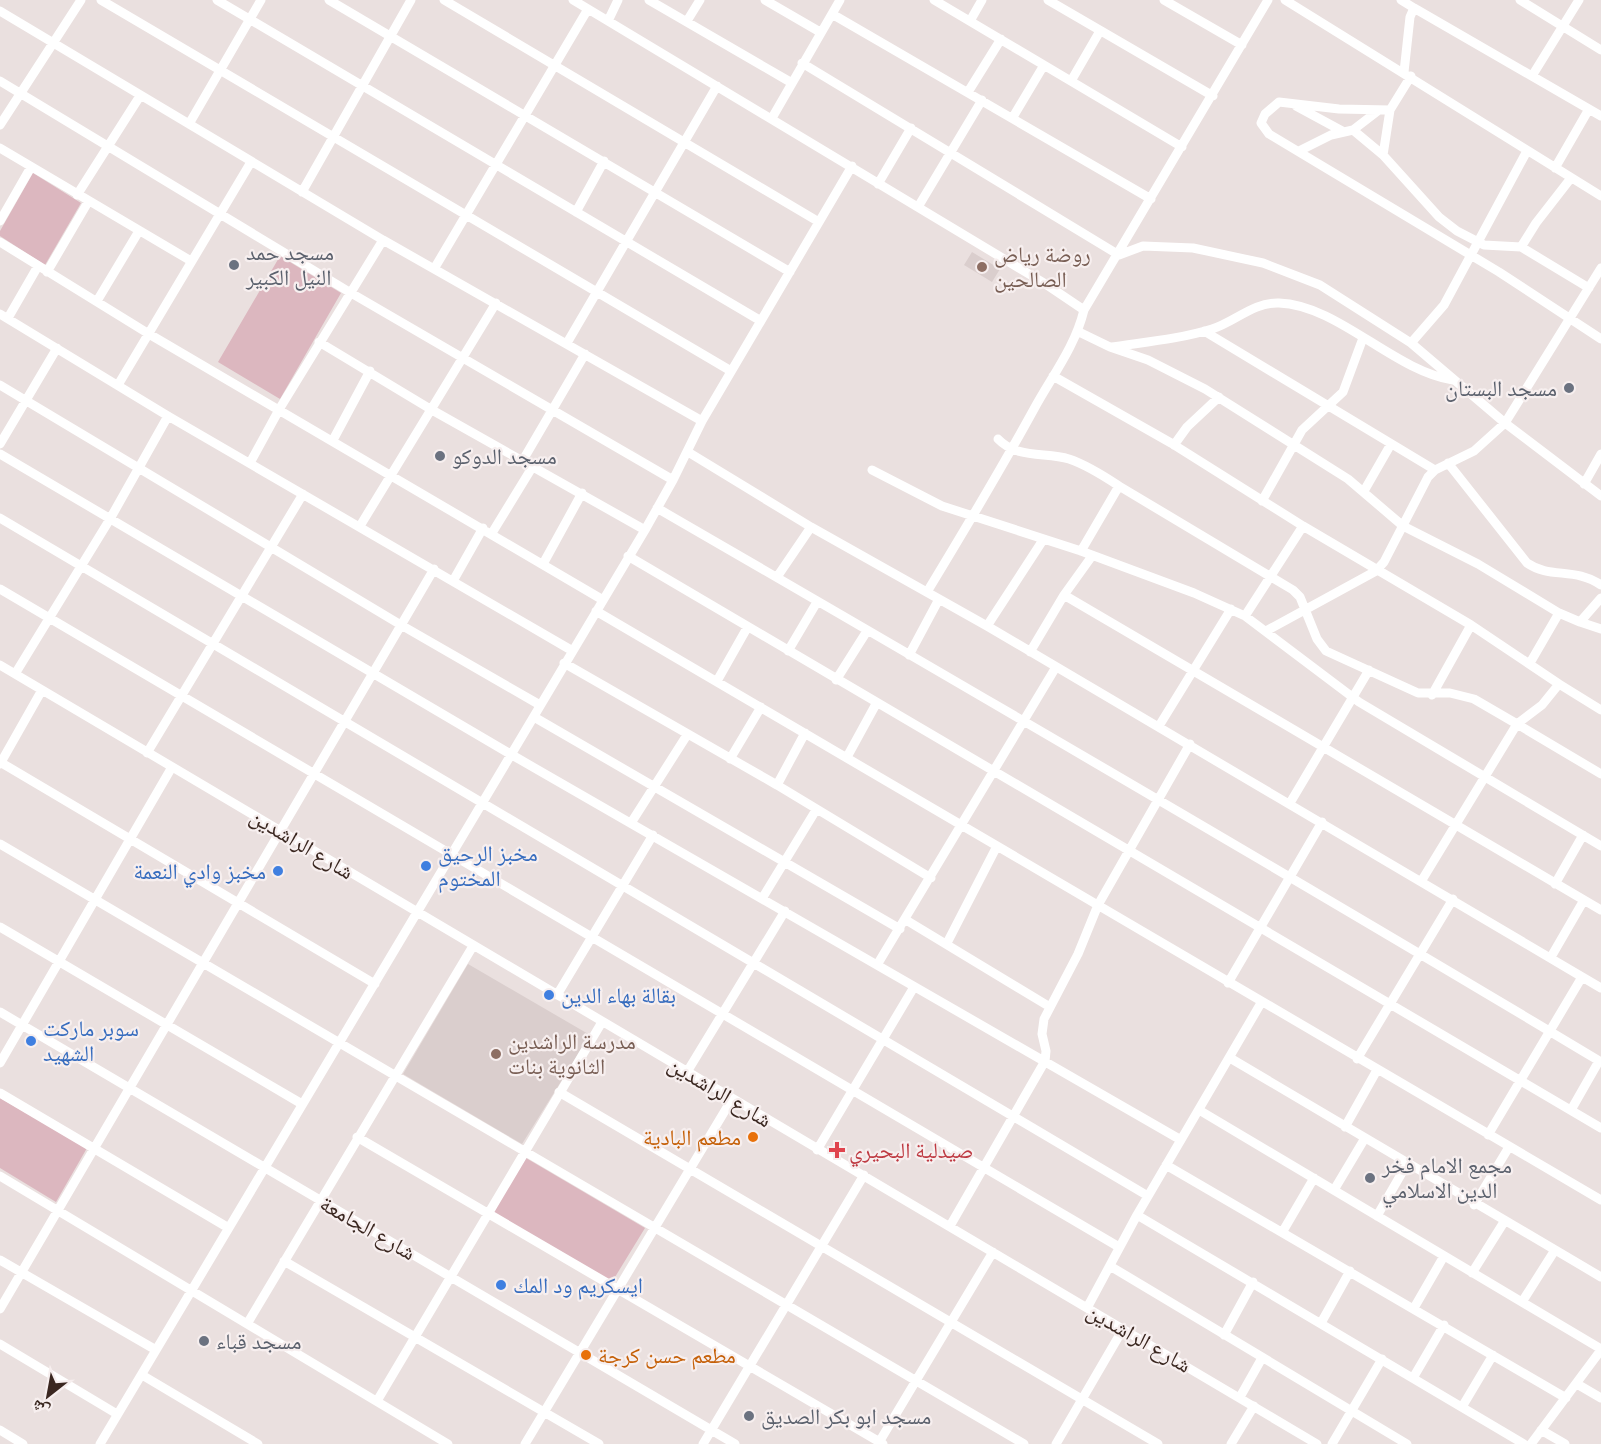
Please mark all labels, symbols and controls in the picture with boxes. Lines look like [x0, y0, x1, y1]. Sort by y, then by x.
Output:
place label: مسجد حمد النيل الكبير [245, 239, 334, 291]
place label: روضة رياض الصالحين [994, 241, 1091, 293]
marker: مسجد حمد النيل الكبير [227, 258, 241, 272]
marker: روضة رياض الصالحين [975, 260, 989, 274]
place label: مسجد البستان [1445, 375, 1557, 402]
marker: مسجد البستان [1562, 381, 1576, 395]
place label: مسجد الدوكو [452, 443, 557, 470]
marker: مسجد الدوكو [433, 449, 447, 463]
street label: شارع الراشدين [245, 803, 359, 885]
place label: مخبز الرحيق المختوم [438, 840, 538, 893]
place label: مخبز وادي النعمة [133, 858, 266, 888]
marker: مخبز الرحيق المختوم [419, 859, 433, 873]
marker: مخبز وادي النعمة [271, 864, 285, 878]
place label: بقالة بهاء الدين [561, 982, 676, 1009]
marker: بقالة بهاء الدين [542, 988, 556, 1002]
place label: سوبر ماركت الشهيد [43, 1015, 139, 1067]
place label: مدرسة الراشدين الثانوية بنات [508, 1028, 636, 1080]
marker: سوبر ماركت الشهيد [24, 1034, 38, 1048]
marker: مدرسة الراشدين الثانوية بنات [489, 1047, 503, 1061]
street label: شارع الراشدين [663, 1051, 777, 1133]
place label: مطعم البادية [643, 1124, 741, 1152]
marker: مطعم البادية [746, 1130, 760, 1144]
place label: صيدلية البحيري [849, 1137, 974, 1167]
marker: صيدلية البحيري [830, 1143, 844, 1157]
place label: مجمع الامام فخر الدين الاسلامي [1381, 1152, 1512, 1207]
marker: مجمع الامام فخر الدين الاسلامي [1363, 1171, 1377, 1185]
street label: شارع الجامعة [315, 1190, 421, 1266]
place label: ايسكريم ود المك [513, 1272, 643, 1300]
marker: ايسكريم ود المك [494, 1278, 508, 1292]
street label: شارع الراشدين [1082, 1297, 1196, 1379]
place label: مسجد قباء [216, 1328, 302, 1355]
marker: مسجد قباء [197, 1334, 211, 1348]
place label: مطعم حسن كرجة [598, 1342, 736, 1370]
marker: مطعم حسن كرجة [579, 1348, 593, 1362]
north arrow [18, 1366, 78, 1426]
text: ش [28, 1396, 53, 1421]
place label: مسجد ابو بكر الصديق [761, 1403, 931, 1430]
marker: مسجد ابو بكر الصديق [742, 1409, 756, 1423]

